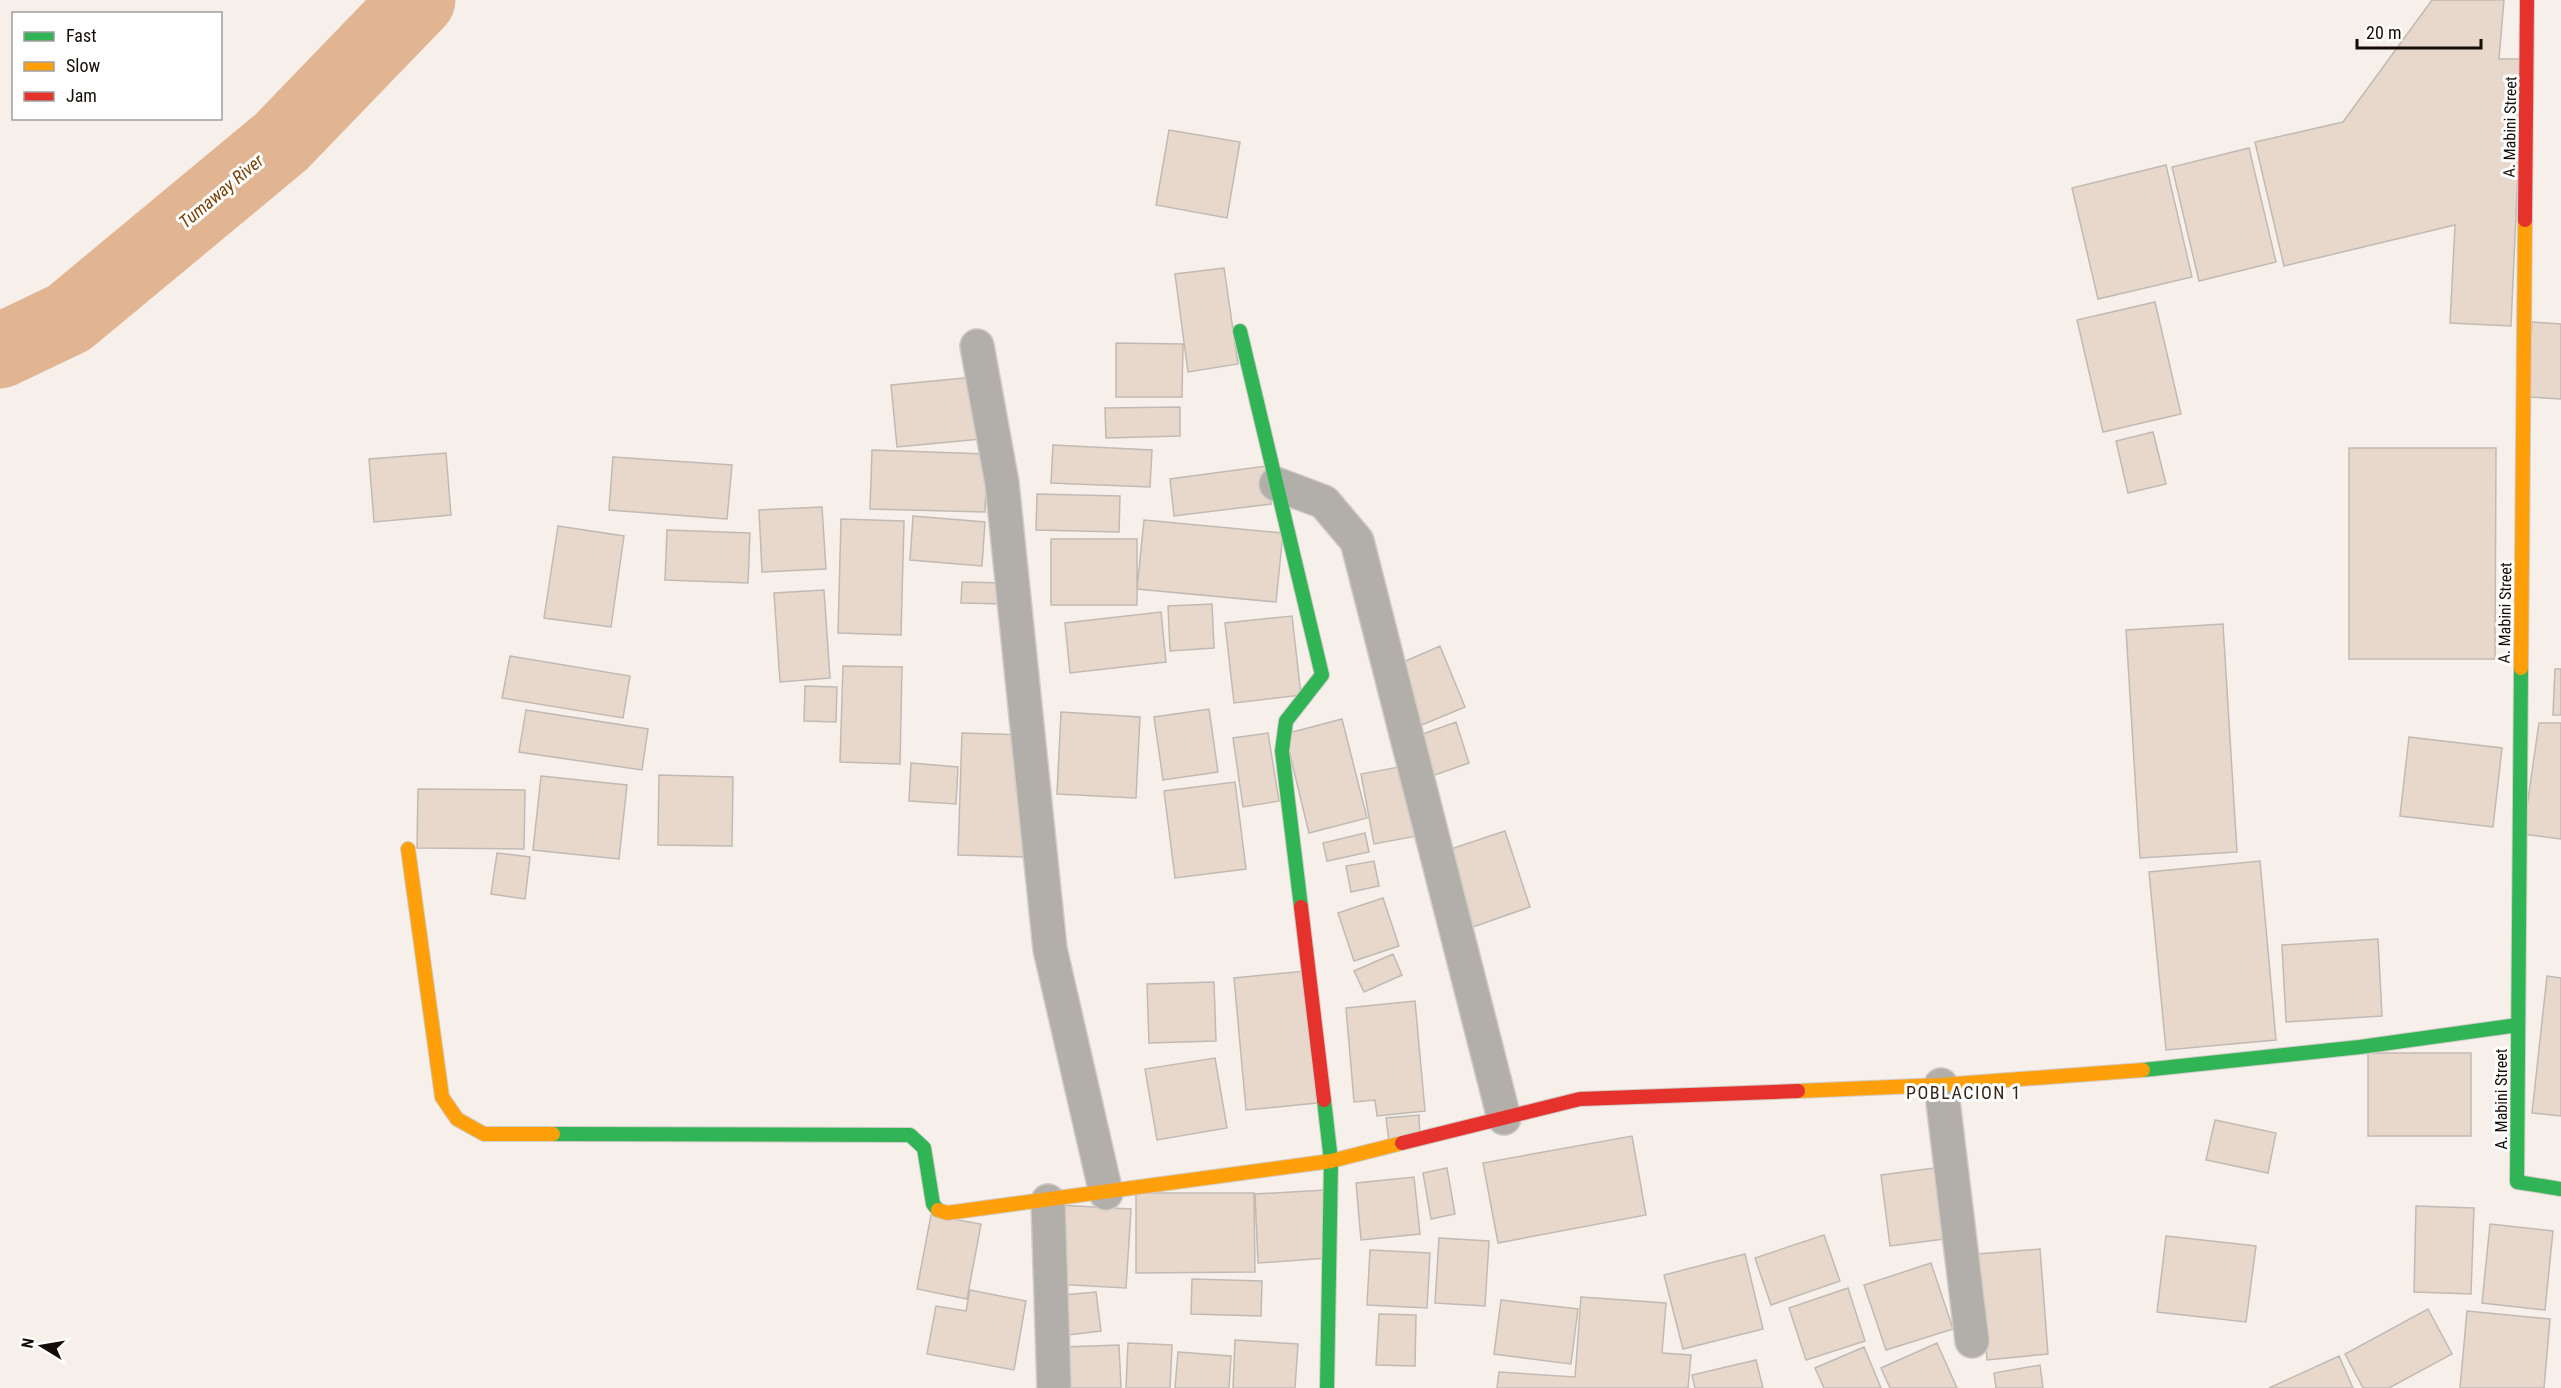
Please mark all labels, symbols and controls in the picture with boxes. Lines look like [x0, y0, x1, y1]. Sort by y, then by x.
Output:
legend [12, 12, 222, 120]
scale bar [2357, 12, 2482, 50]
text: 20 m [2366, 22, 2401, 43]
text: Fast [66, 25, 97, 46]
text: Slow [66, 55, 101, 76]
street label: A. Mabini Street [2500, 76, 2520, 178]
text: Jam [66, 85, 97, 106]
water label: Tumaway River [175, 149, 268, 232]
street label: A. Mabini Street [2495, 562, 2515, 664]
street label: A. Mabini Street [2492, 1048, 2511, 1150]
district label: POBLACION 1 [1906, 1082, 2022, 1103]
north arrow [12, 1316, 72, 1376]
text: N [18, 1337, 38, 1350]

